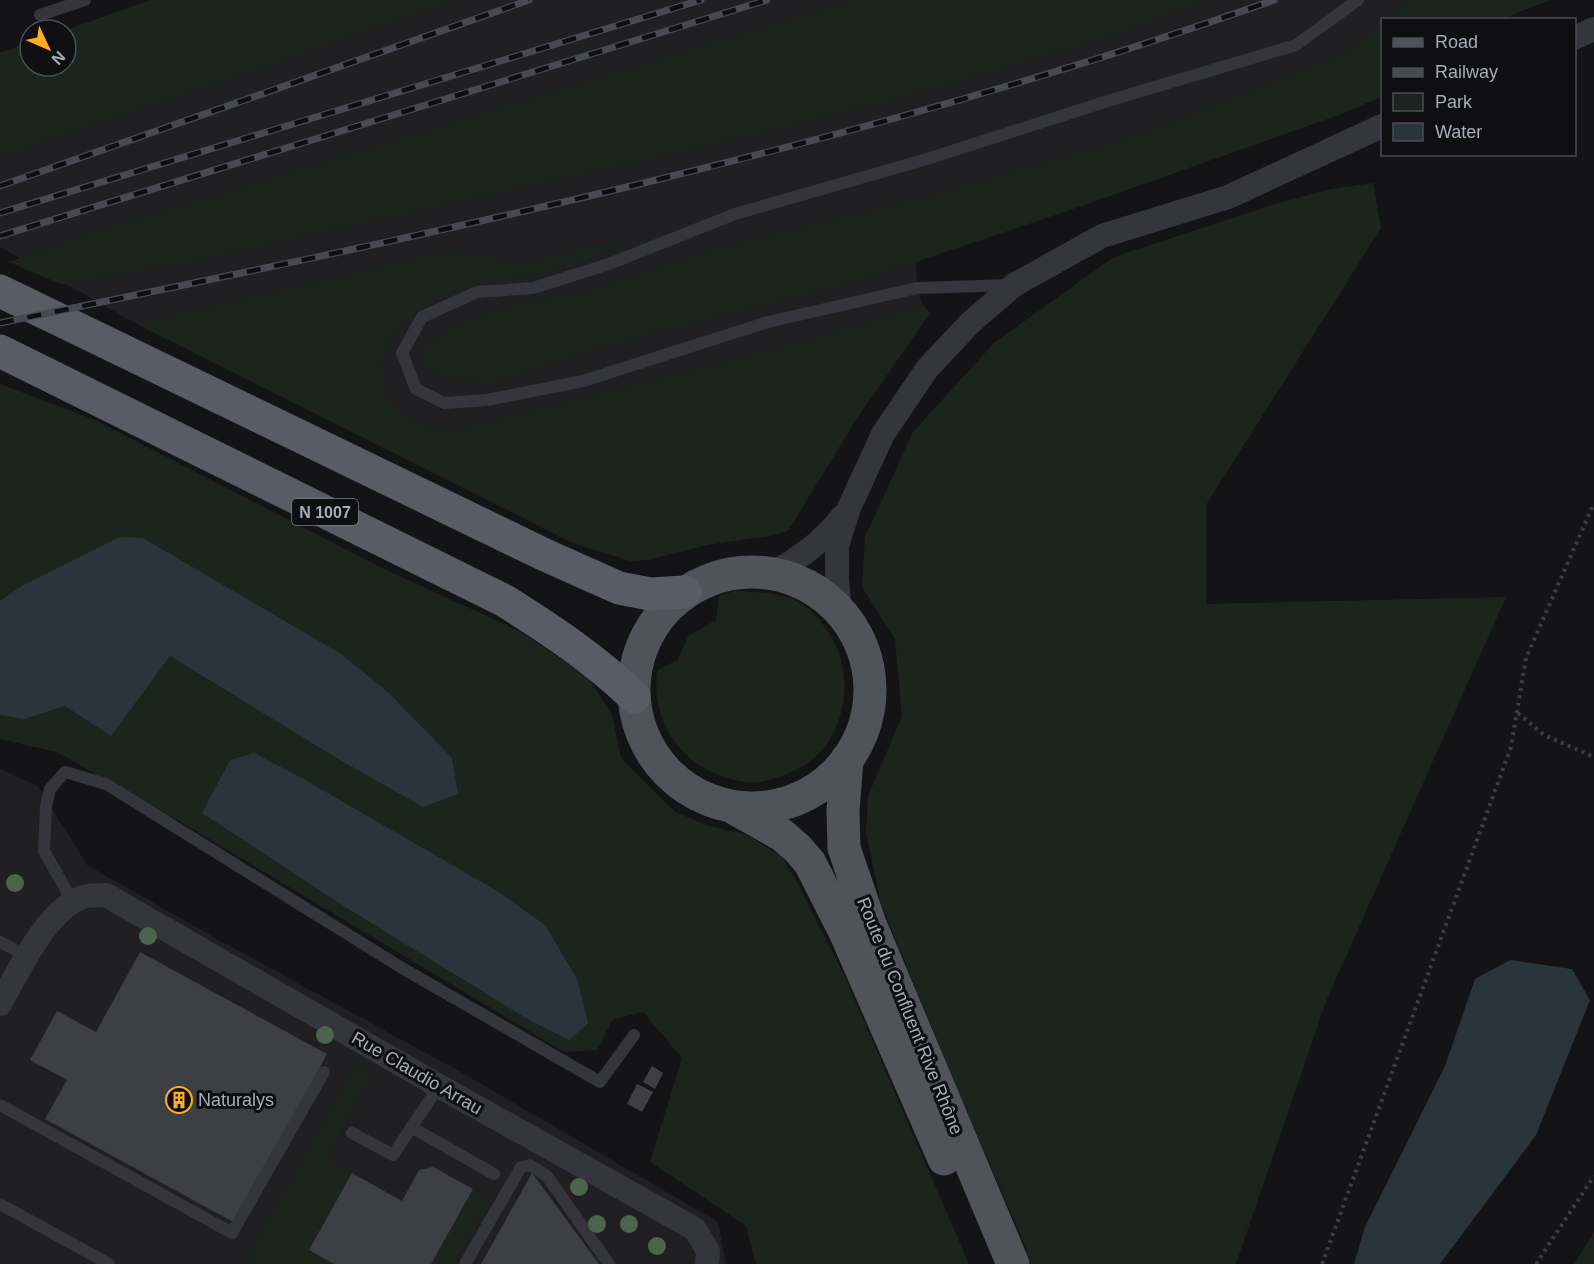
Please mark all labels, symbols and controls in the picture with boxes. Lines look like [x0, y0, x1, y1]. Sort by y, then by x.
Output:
north arrow [18, 18, 78, 78]
legend [1381, 18, 1576, 156]
text: Road [1435, 32, 1478, 52]
text: N [48, 48, 69, 68]
text: Railway [1435, 62, 1498, 82]
text: Park [1435, 92, 1473, 112]
text: Water [1435, 122, 1482, 142]
road number: N 1007 [292, 499, 358, 525]
street label: Route du Confluent Rive Rhône [853, 894, 967, 1138]
street label: Rue Claudio Arrau [348, 1028, 486, 1118]
building icon: Naturalys [164, 1085, 194, 1115]
place label: Naturalys [198, 1090, 274, 1110]

